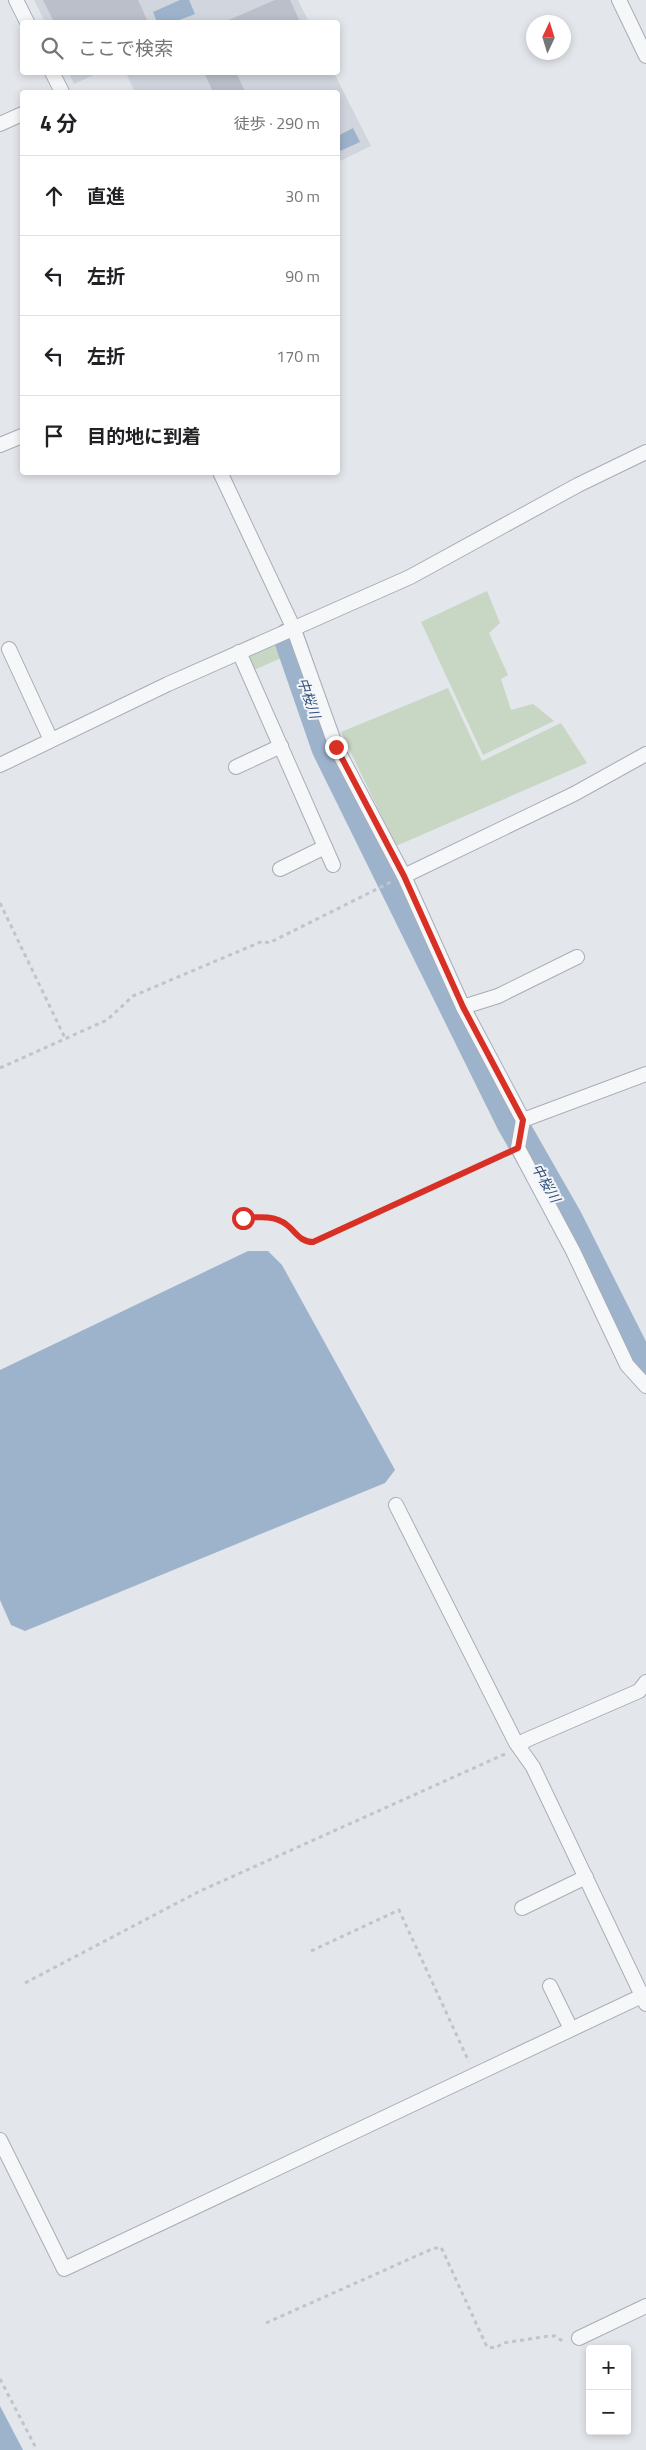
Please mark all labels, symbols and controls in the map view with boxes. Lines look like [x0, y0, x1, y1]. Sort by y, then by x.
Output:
north arrow [526, 15, 571, 60]
search box [20, 20, 340, 75]
text: ここで検索 [78, 33, 173, 62]
icon: search [38, 34, 66, 62]
text: 4 分 [40, 107, 77, 139]
text: 徒歩 · 290 m [234, 111, 320, 135]
text: 直進 [87, 181, 125, 210]
icon: ahead [40, 182, 68, 210]
text: 30 m [285, 184, 320, 208]
text: 左折 [87, 261, 125, 290]
icon: left [40, 262, 68, 290]
text: 90 m [285, 264, 320, 288]
text: 左折 [87, 341, 125, 370]
icon: left [40, 342, 68, 370]
text: 170 m [276, 344, 320, 368]
text: 目的地に到着 [87, 421, 201, 450]
icon: arrive [40, 422, 68, 450]
water label: 中桜川 [293, 675, 327, 723]
route end [325, 736, 348, 759]
water label: 中桜川 [527, 1159, 567, 1208]
route start [232, 1207, 255, 1230]
map controls [586, 2345, 631, 2435]
button: + [586, 2345, 631, 2390]
button: − [586, 2390, 631, 2435]

